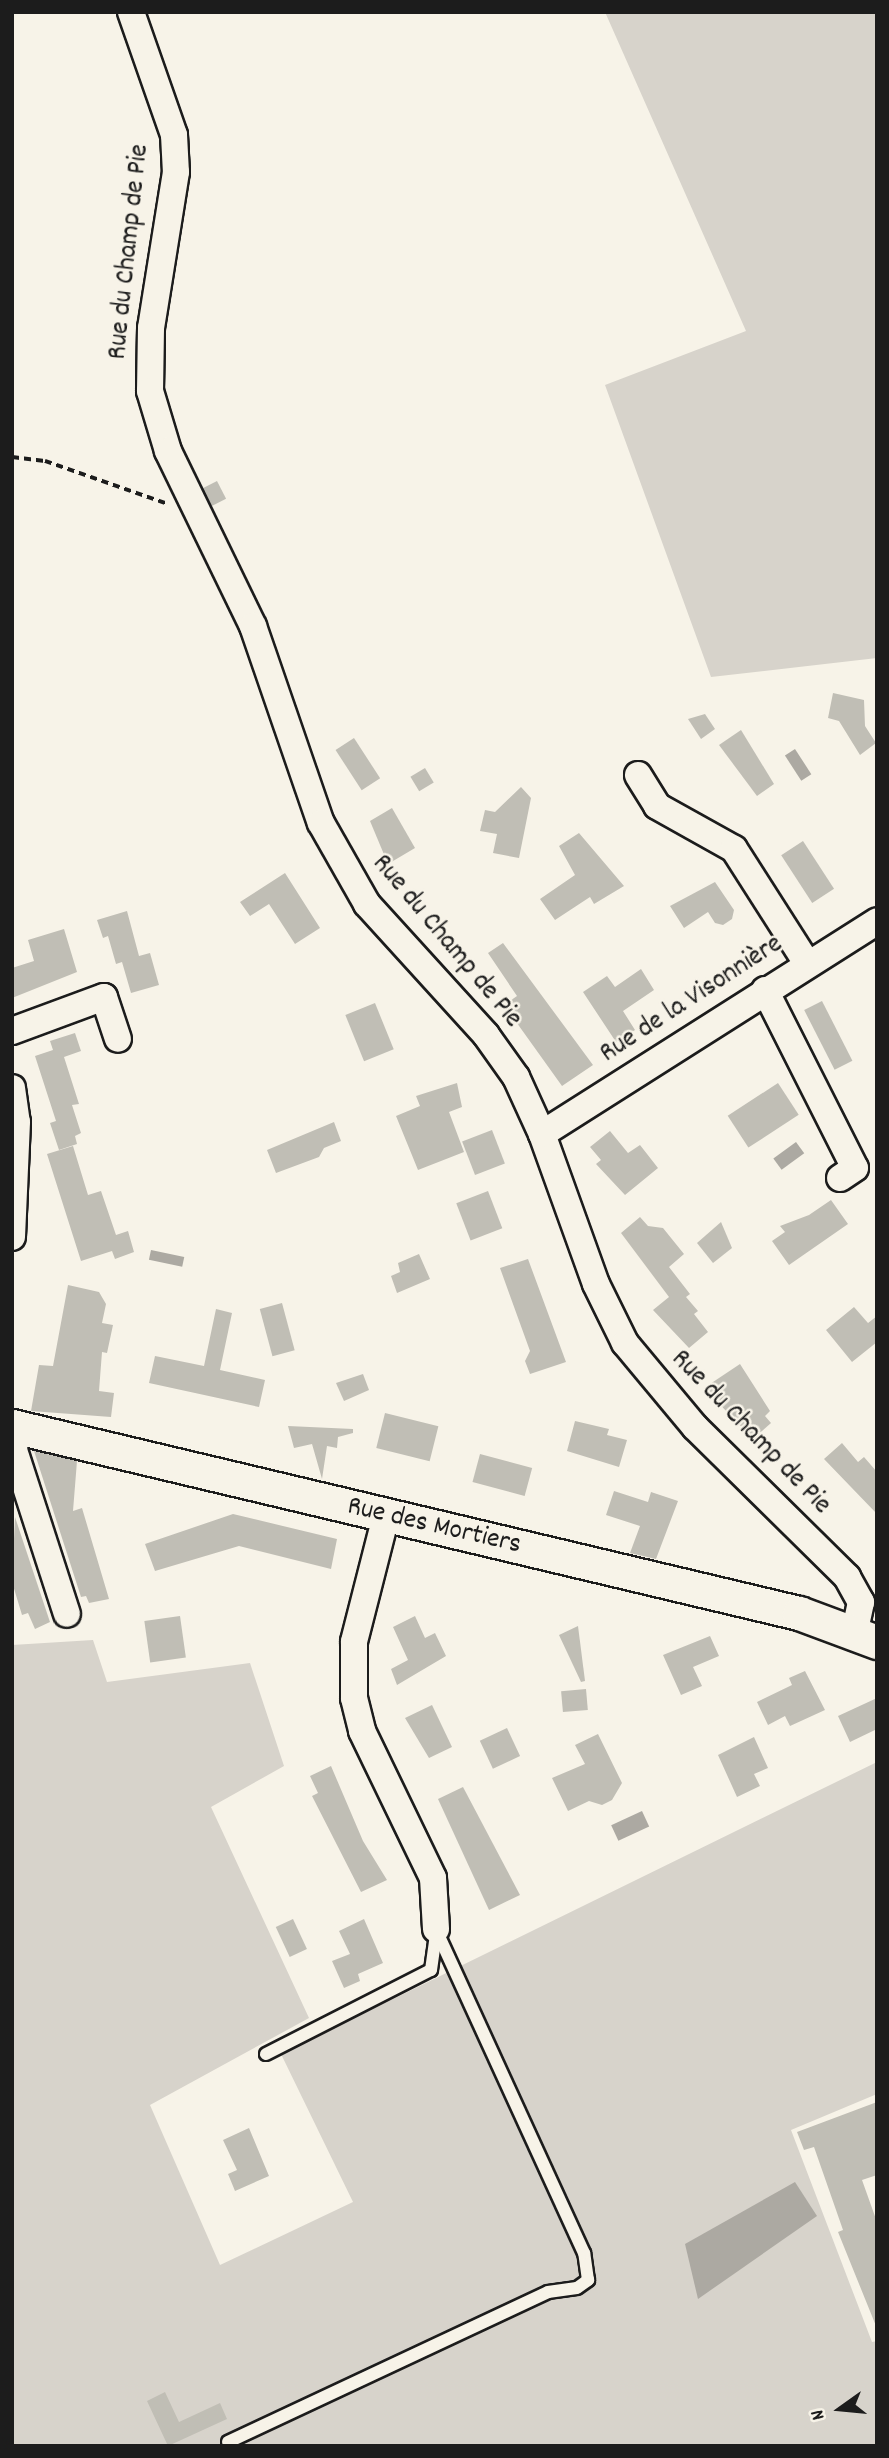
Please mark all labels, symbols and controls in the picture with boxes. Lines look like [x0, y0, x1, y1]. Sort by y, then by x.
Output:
street label: Rue du Champ de Pie [102, 143, 158, 361]
street label: Rue du Champ de Pie [364, 848, 528, 1036]
street label: Rue de la Visonnière [594, 928, 790, 1072]
street label: Rue du Champ de Pie [663, 1343, 837, 1523]
street label: Rue des Mortiers [344, 1491, 524, 1563]
north arrow [805, 2374, 875, 2444]
text: N [805, 2407, 833, 2423]

